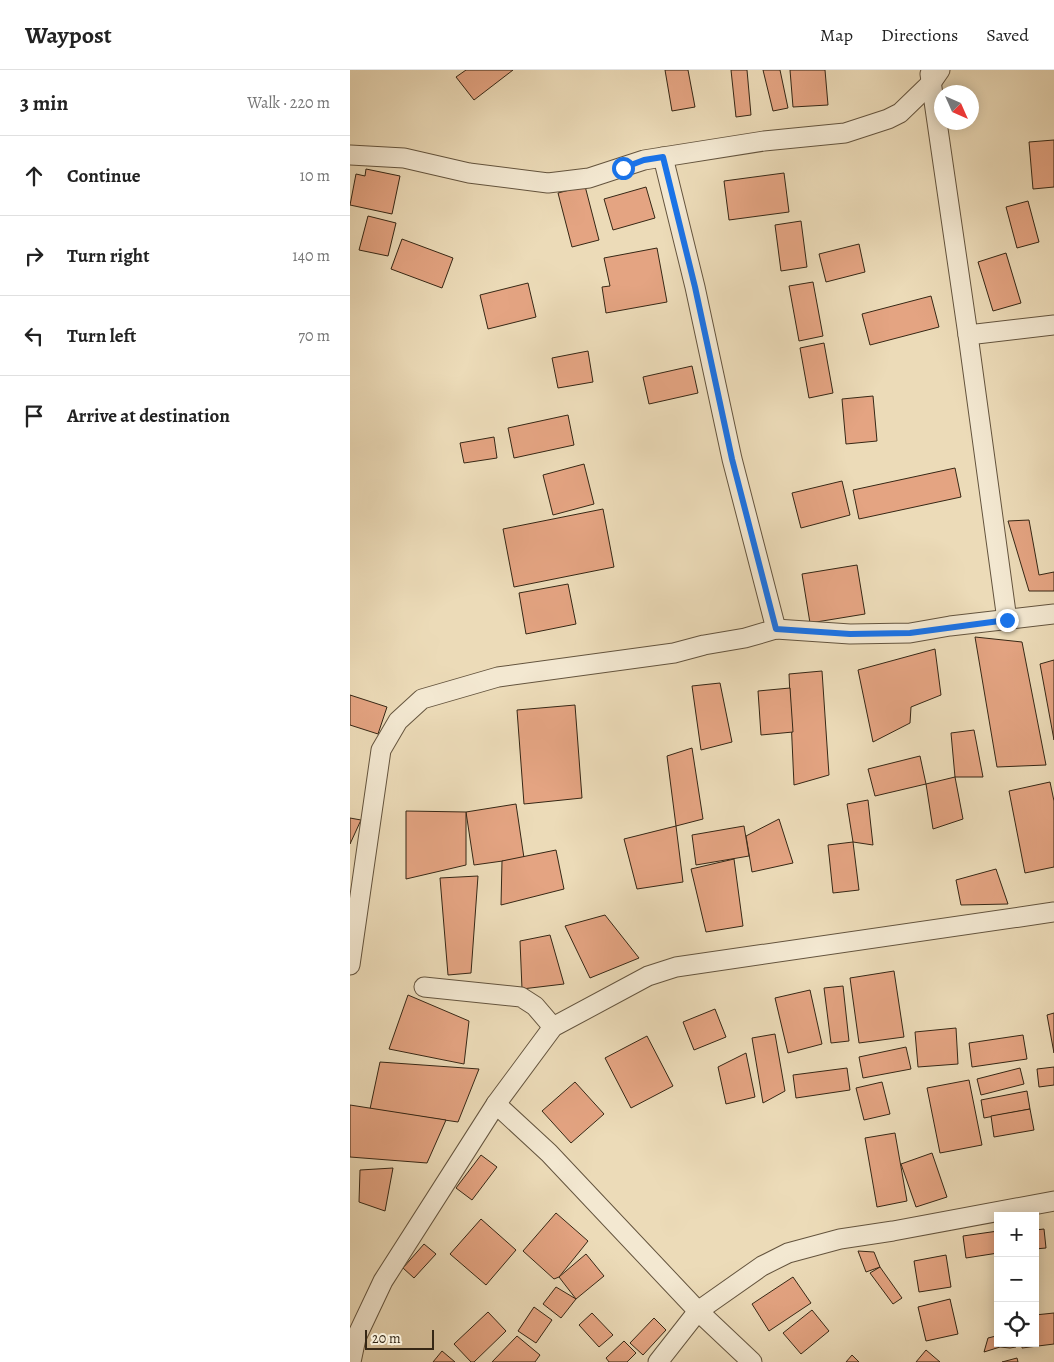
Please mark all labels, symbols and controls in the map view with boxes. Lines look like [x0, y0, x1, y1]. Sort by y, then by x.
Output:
text: Waypost [25, 19, 112, 51]
text: Map [820, 23, 853, 47]
text: Directions [881, 23, 958, 47]
text: Saved [986, 23, 1029, 47]
north arrow [934, 85, 979, 130]
text: 3 min [20, 89, 68, 117]
text: Walk · 220 m [247, 92, 330, 114]
route start [612, 157, 635, 180]
icon: ahead [20, 162, 48, 190]
text: Continue [67, 163, 141, 189]
text: 10 m [300, 165, 330, 187]
icon: right [20, 242, 48, 270]
text: Turn right [67, 243, 149, 269]
text: 140 m [292, 245, 330, 267]
icon: left [20, 322, 48, 350]
text: Turn left [67, 323, 136, 349]
text: 70 m [298, 325, 330, 347]
icon: arrive [20, 402, 48, 430]
text: Arrive at destination [67, 403, 230, 429]
route end [996, 609, 1019, 632]
map controls [994, 1212, 1039, 1347]
button: + [994, 1212, 1039, 1257]
button: − [994, 1257, 1039, 1302]
button: locate [994, 1302, 1039, 1347]
scale bar [365, 1327, 434, 1350]
text: 20 m [372, 1329, 401, 1348]

